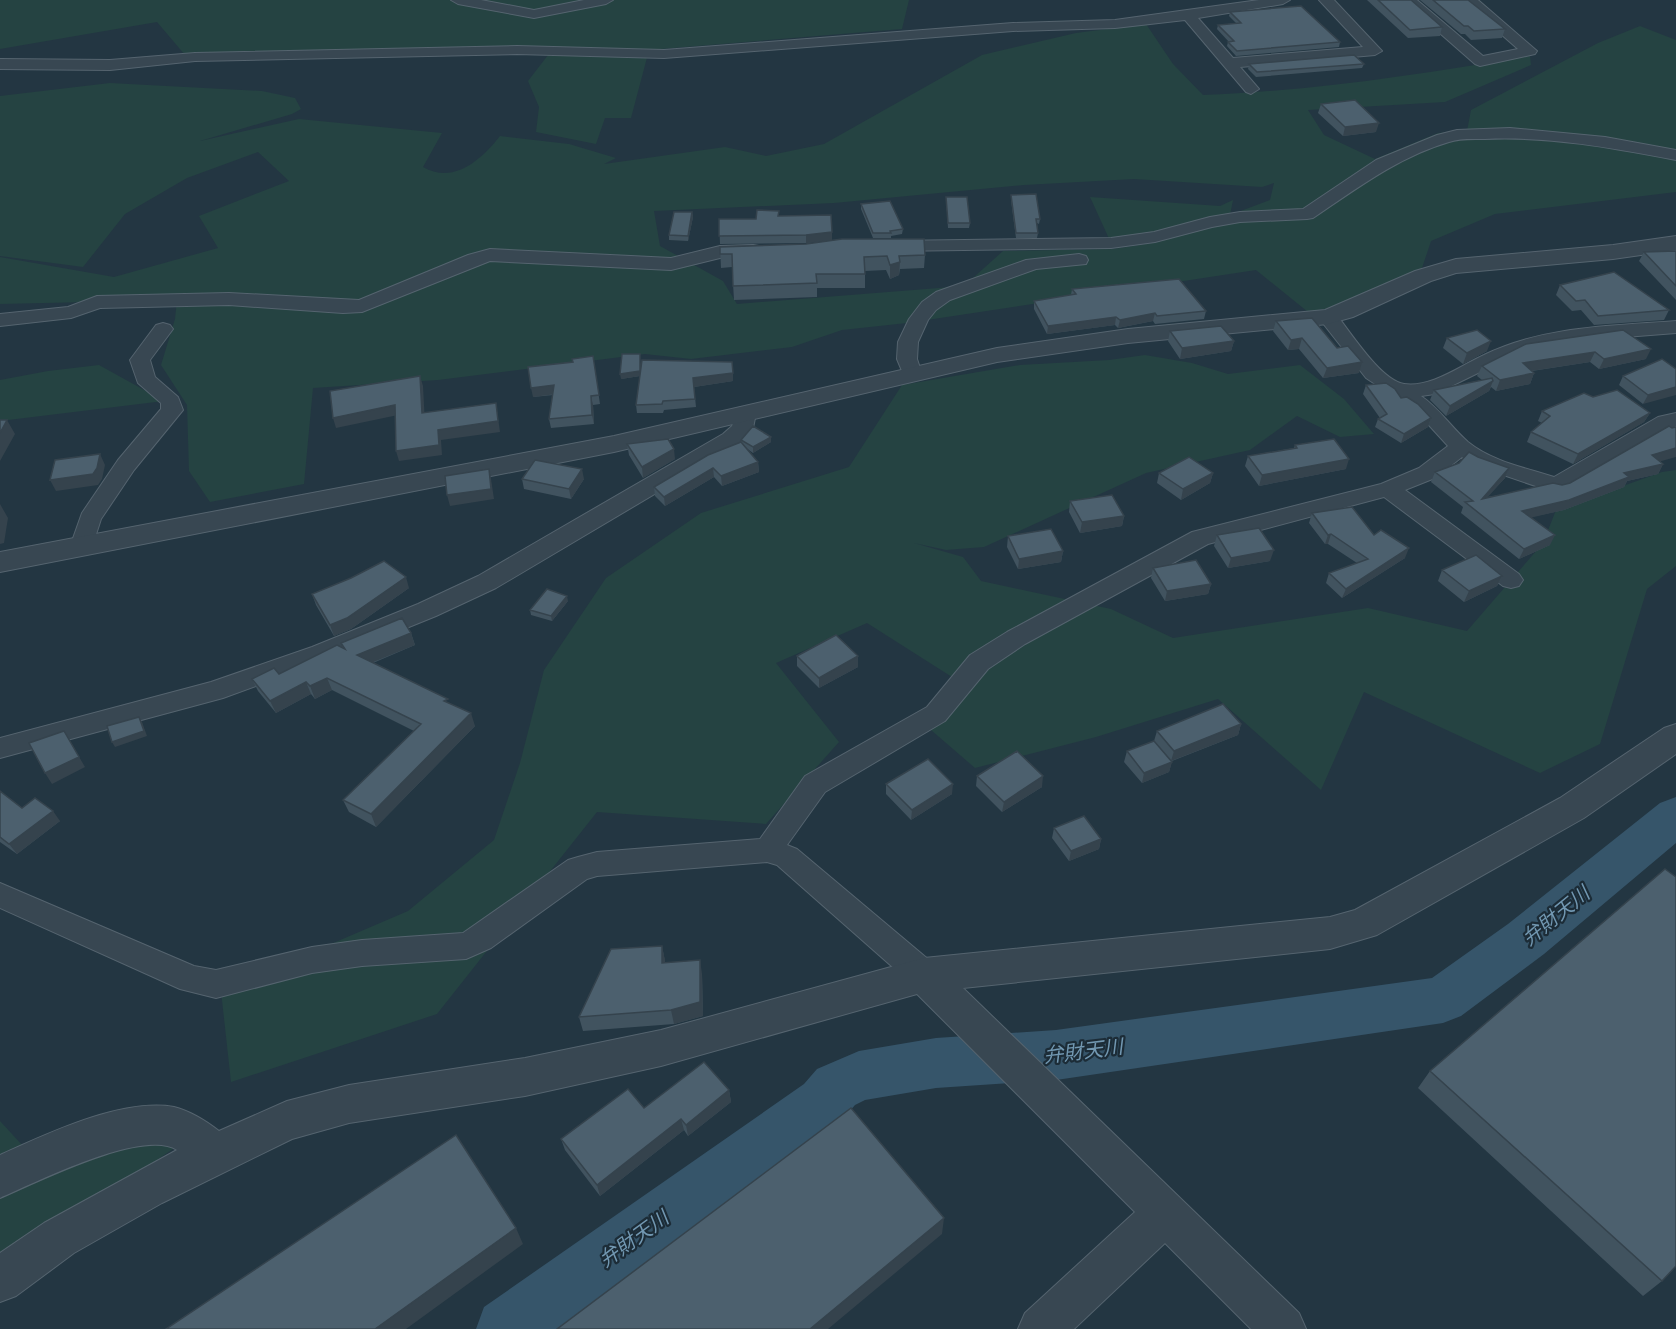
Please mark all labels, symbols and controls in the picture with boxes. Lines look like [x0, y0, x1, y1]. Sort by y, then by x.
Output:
water label: 弁財天川 [1516, 879, 1595, 949]
water label: 弁財天川 [1042, 1033, 1126, 1067]
water label: 弁財天川 [594, 1204, 674, 1271]

